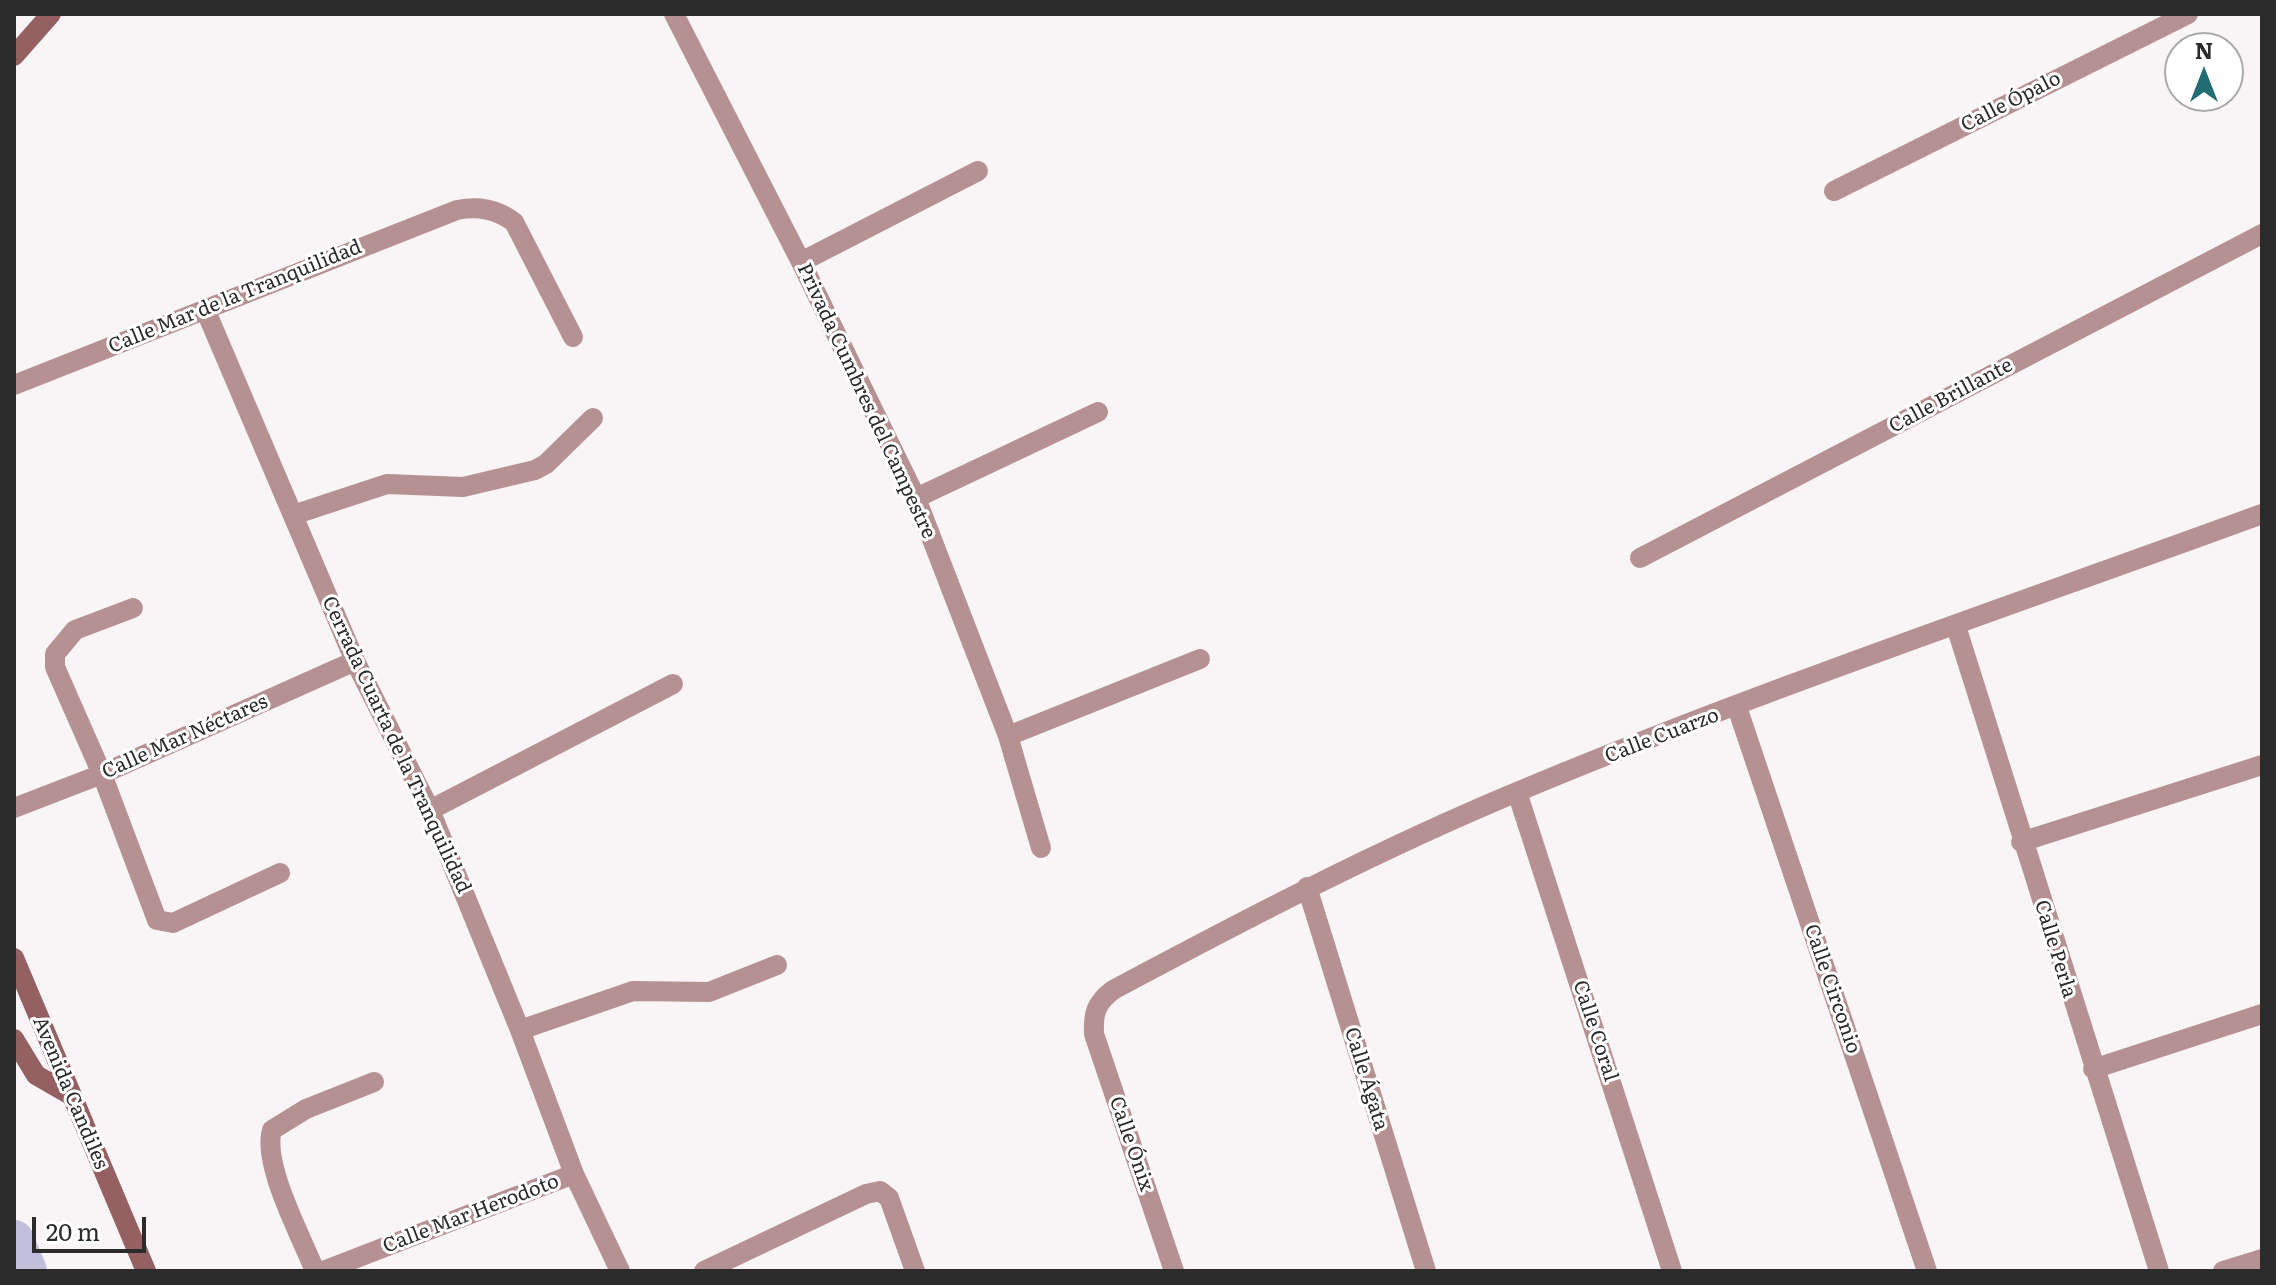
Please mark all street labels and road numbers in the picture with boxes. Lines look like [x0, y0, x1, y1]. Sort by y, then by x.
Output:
street label: Calle Ópalo [1957, 67, 2065, 137]
street label: Calle Mar de la Tranquilidad [105, 235, 365, 359]
street label: Privada Cumbres del Campestre [791, 259, 941, 543]
street label: Calle Brillante [1885, 353, 2017, 439]
street label: Cerrada Cuarta de la Tranquilidad [316, 593, 476, 897]
street label: Calle Mar Néctares [98, 690, 272, 784]
street label: Calle Cuarzo [1602, 703, 1722, 769]
street label: Calle Perla [2029, 897, 2081, 1001]
street label: Calle Circonio [1799, 921, 1865, 1057]
street label: Calle Coral [1567, 978, 1623, 1084]
street label: Avenida Candiles [27, 1013, 113, 1173]
street label: Calle Ágata [1339, 1025, 1393, 1133]
street label: Calle Ónix [1104, 1093, 1158, 1195]
street label: Calle Mar Herodoto [380, 1169, 562, 1259]

